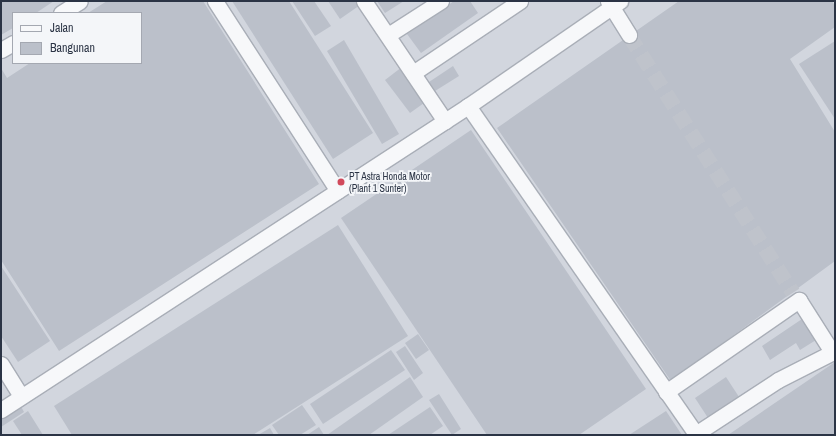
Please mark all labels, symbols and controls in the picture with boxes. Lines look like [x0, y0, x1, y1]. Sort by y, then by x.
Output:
legend [12, 12, 142, 64]
text: Jalan [50, 20, 74, 36]
text: Bangunan [50, 40, 95, 56]
place label: PT Astra Honda Motor (Plant 1 Sunter) [349, 170, 431, 194]
marker: PT Astra Honda Motor (Plant 1 Sunter) [336, 177, 346, 187]

